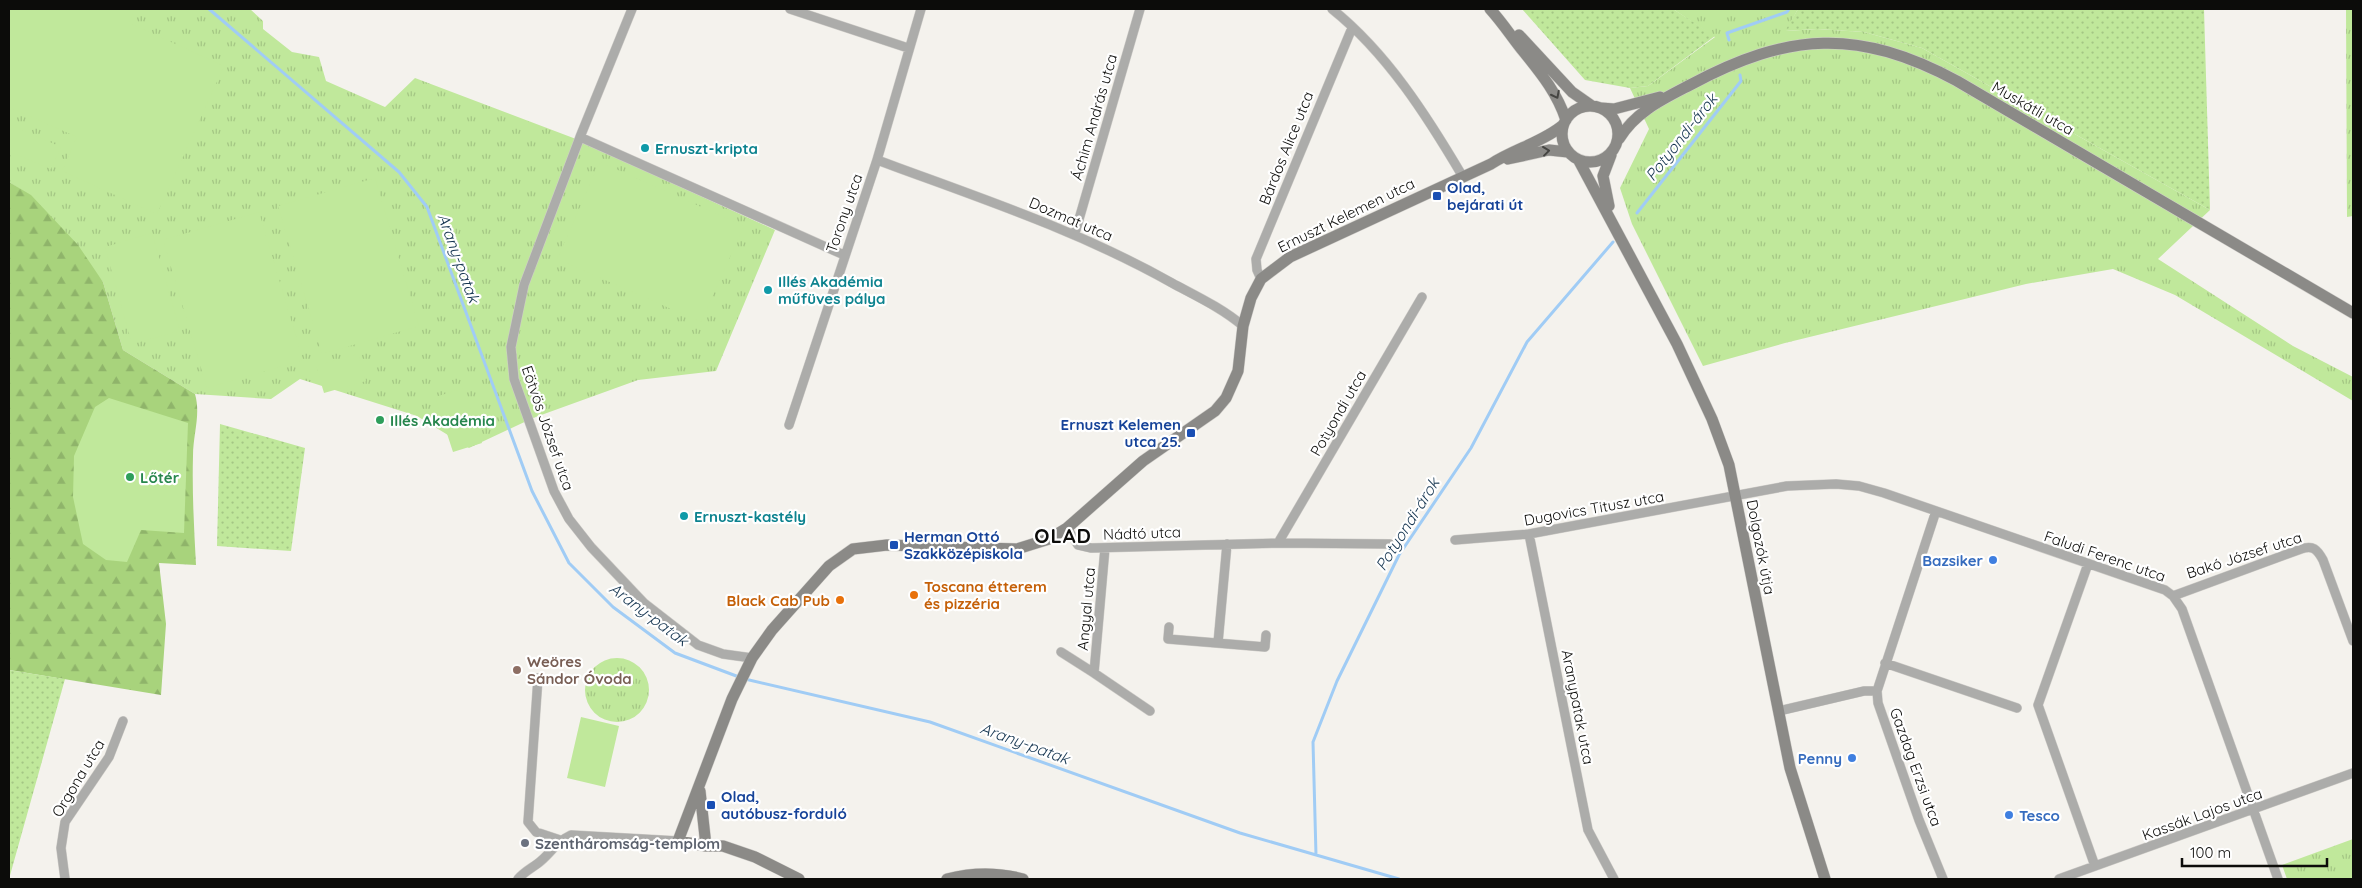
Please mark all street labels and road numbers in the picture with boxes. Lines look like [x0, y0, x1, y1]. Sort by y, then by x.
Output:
street label: Áchim András utca [1067, 52, 1121, 182]
street label: Muskátli utca [1989, 77, 2077, 139]
street label: Bárdos Alice utca [1255, 88, 1317, 208]
street label: Torony utca [822, 171, 866, 255]
street label: Ernuszt Kelemen utca [1274, 174, 1418, 256]
street label: Dozmat utca [1026, 193, 1116, 245]
street label: Eötvös József utca [518, 363, 578, 493]
street label: Potyondi utca [1306, 367, 1370, 459]
street label: Dugovics Titusz utca [1522, 486, 1666, 530]
street label: Dolgozók útja [1742, 498, 1780, 596]
street label: Nádtó utca [1103, 522, 1181, 544]
street label: Faludi Ferenc utca [2042, 526, 2168, 586]
street label: Bakó József utca [2184, 527, 2304, 583]
street label: Angyal utca [1073, 567, 1099, 651]
street label: Aranypatak utca [1558, 648, 1598, 766]
street label: Gazdag Erzsi utca [1886, 705, 1946, 829]
street label: Orgona utca [47, 736, 109, 820]
street label: Kassák Lajos utca [2139, 783, 2265, 845]

